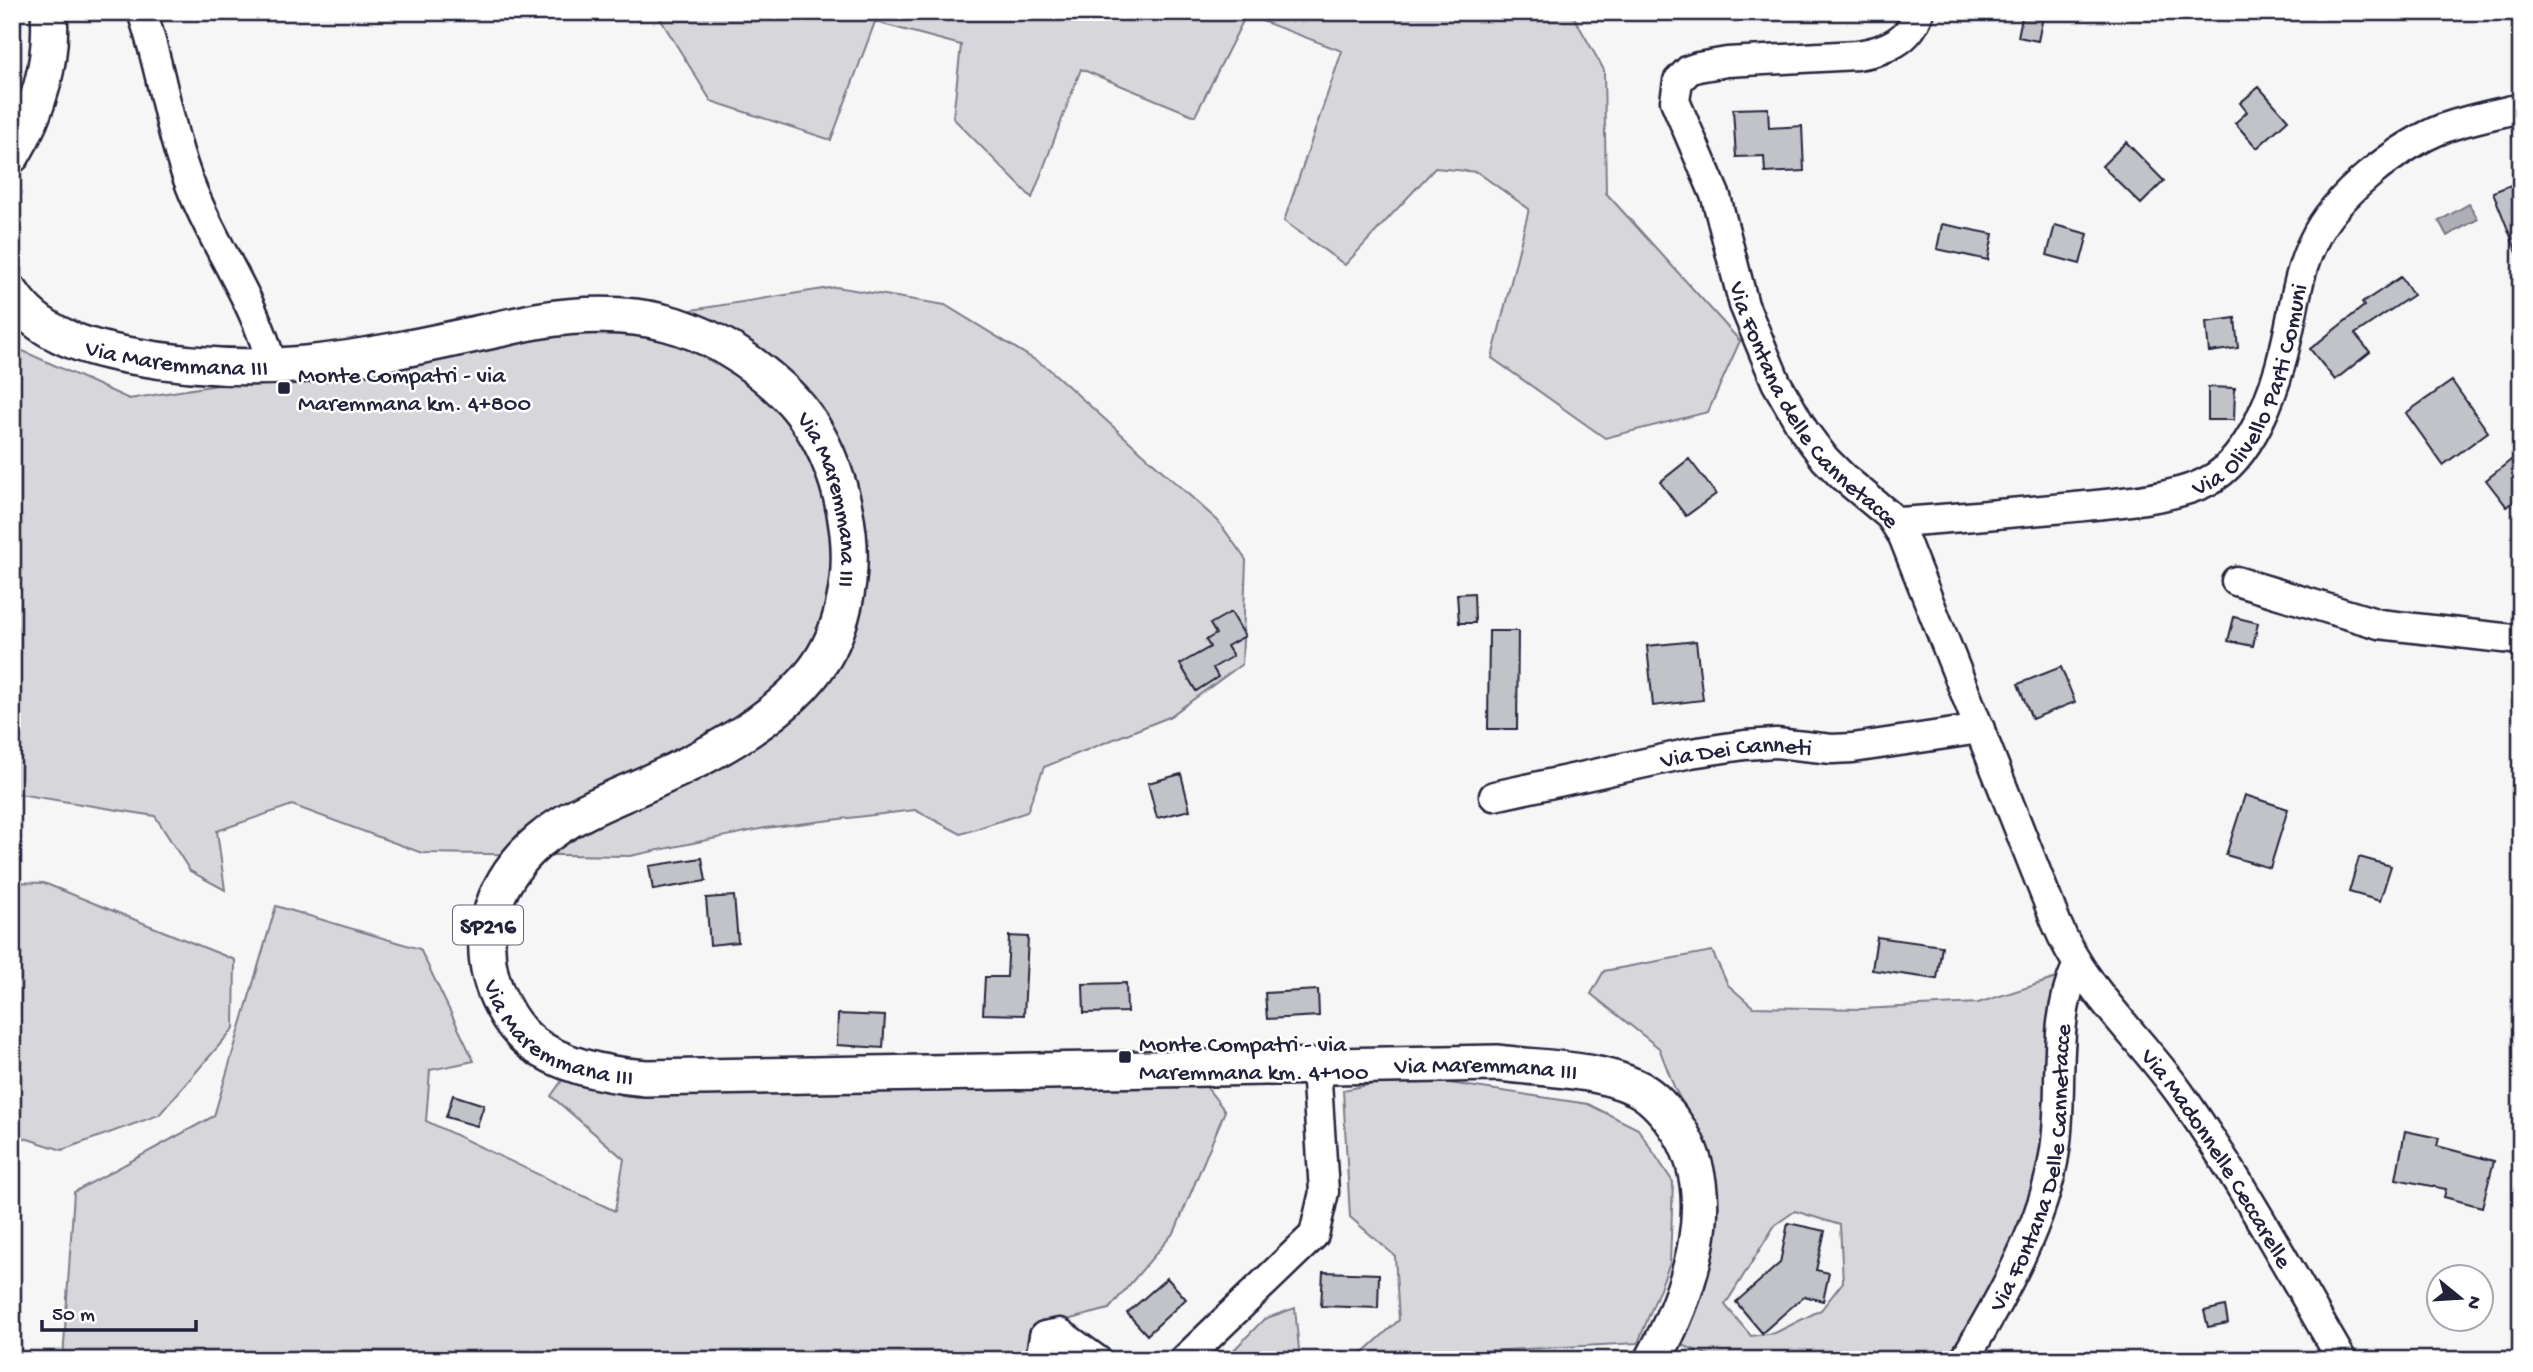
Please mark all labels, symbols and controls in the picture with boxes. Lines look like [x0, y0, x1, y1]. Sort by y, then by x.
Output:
street label: Via Fontana delle Cannetacce [1720, 278, 1905, 535]
street label: Via Olivello Parti Comuni [2187, 281, 2316, 505]
street label: Via Maremmana III [80, 335, 268, 385]
place label: Monte Compatri - via Maremmana km. 4+800 [298, 363, 531, 420]
marker: Monte Compatri - via Maremmana km. 4+800 [276, 380, 292, 396]
street label: Via Maremmana III [788, 406, 860, 589]
street label: Via Dei Canneti [1657, 732, 1813, 777]
road number: SP216 [453, 906, 523, 944]
street label: Via Maremmana III [474, 976, 635, 1095]
street label: Via Fontana Delle Cannetacce [1984, 1022, 2080, 1318]
place label: Monte Compatri - via Maremmana km. 4+100 [1139, 1032, 1369, 1089]
street label: Via Madonnelle Ceccarelle [2132, 1043, 2297, 1275]
marker: Monte Compatri - via Maremmana km. 4+100 [1117, 1049, 1133, 1065]
street label: Via Maremmana III [1393, 1052, 1579, 1089]
north arrow [2424, 1264, 2494, 1334]
scale bar [42, 1288, 196, 1332]
text: N [2460, 1293, 2486, 1312]
text: 50 m [52, 1304, 95, 1329]

